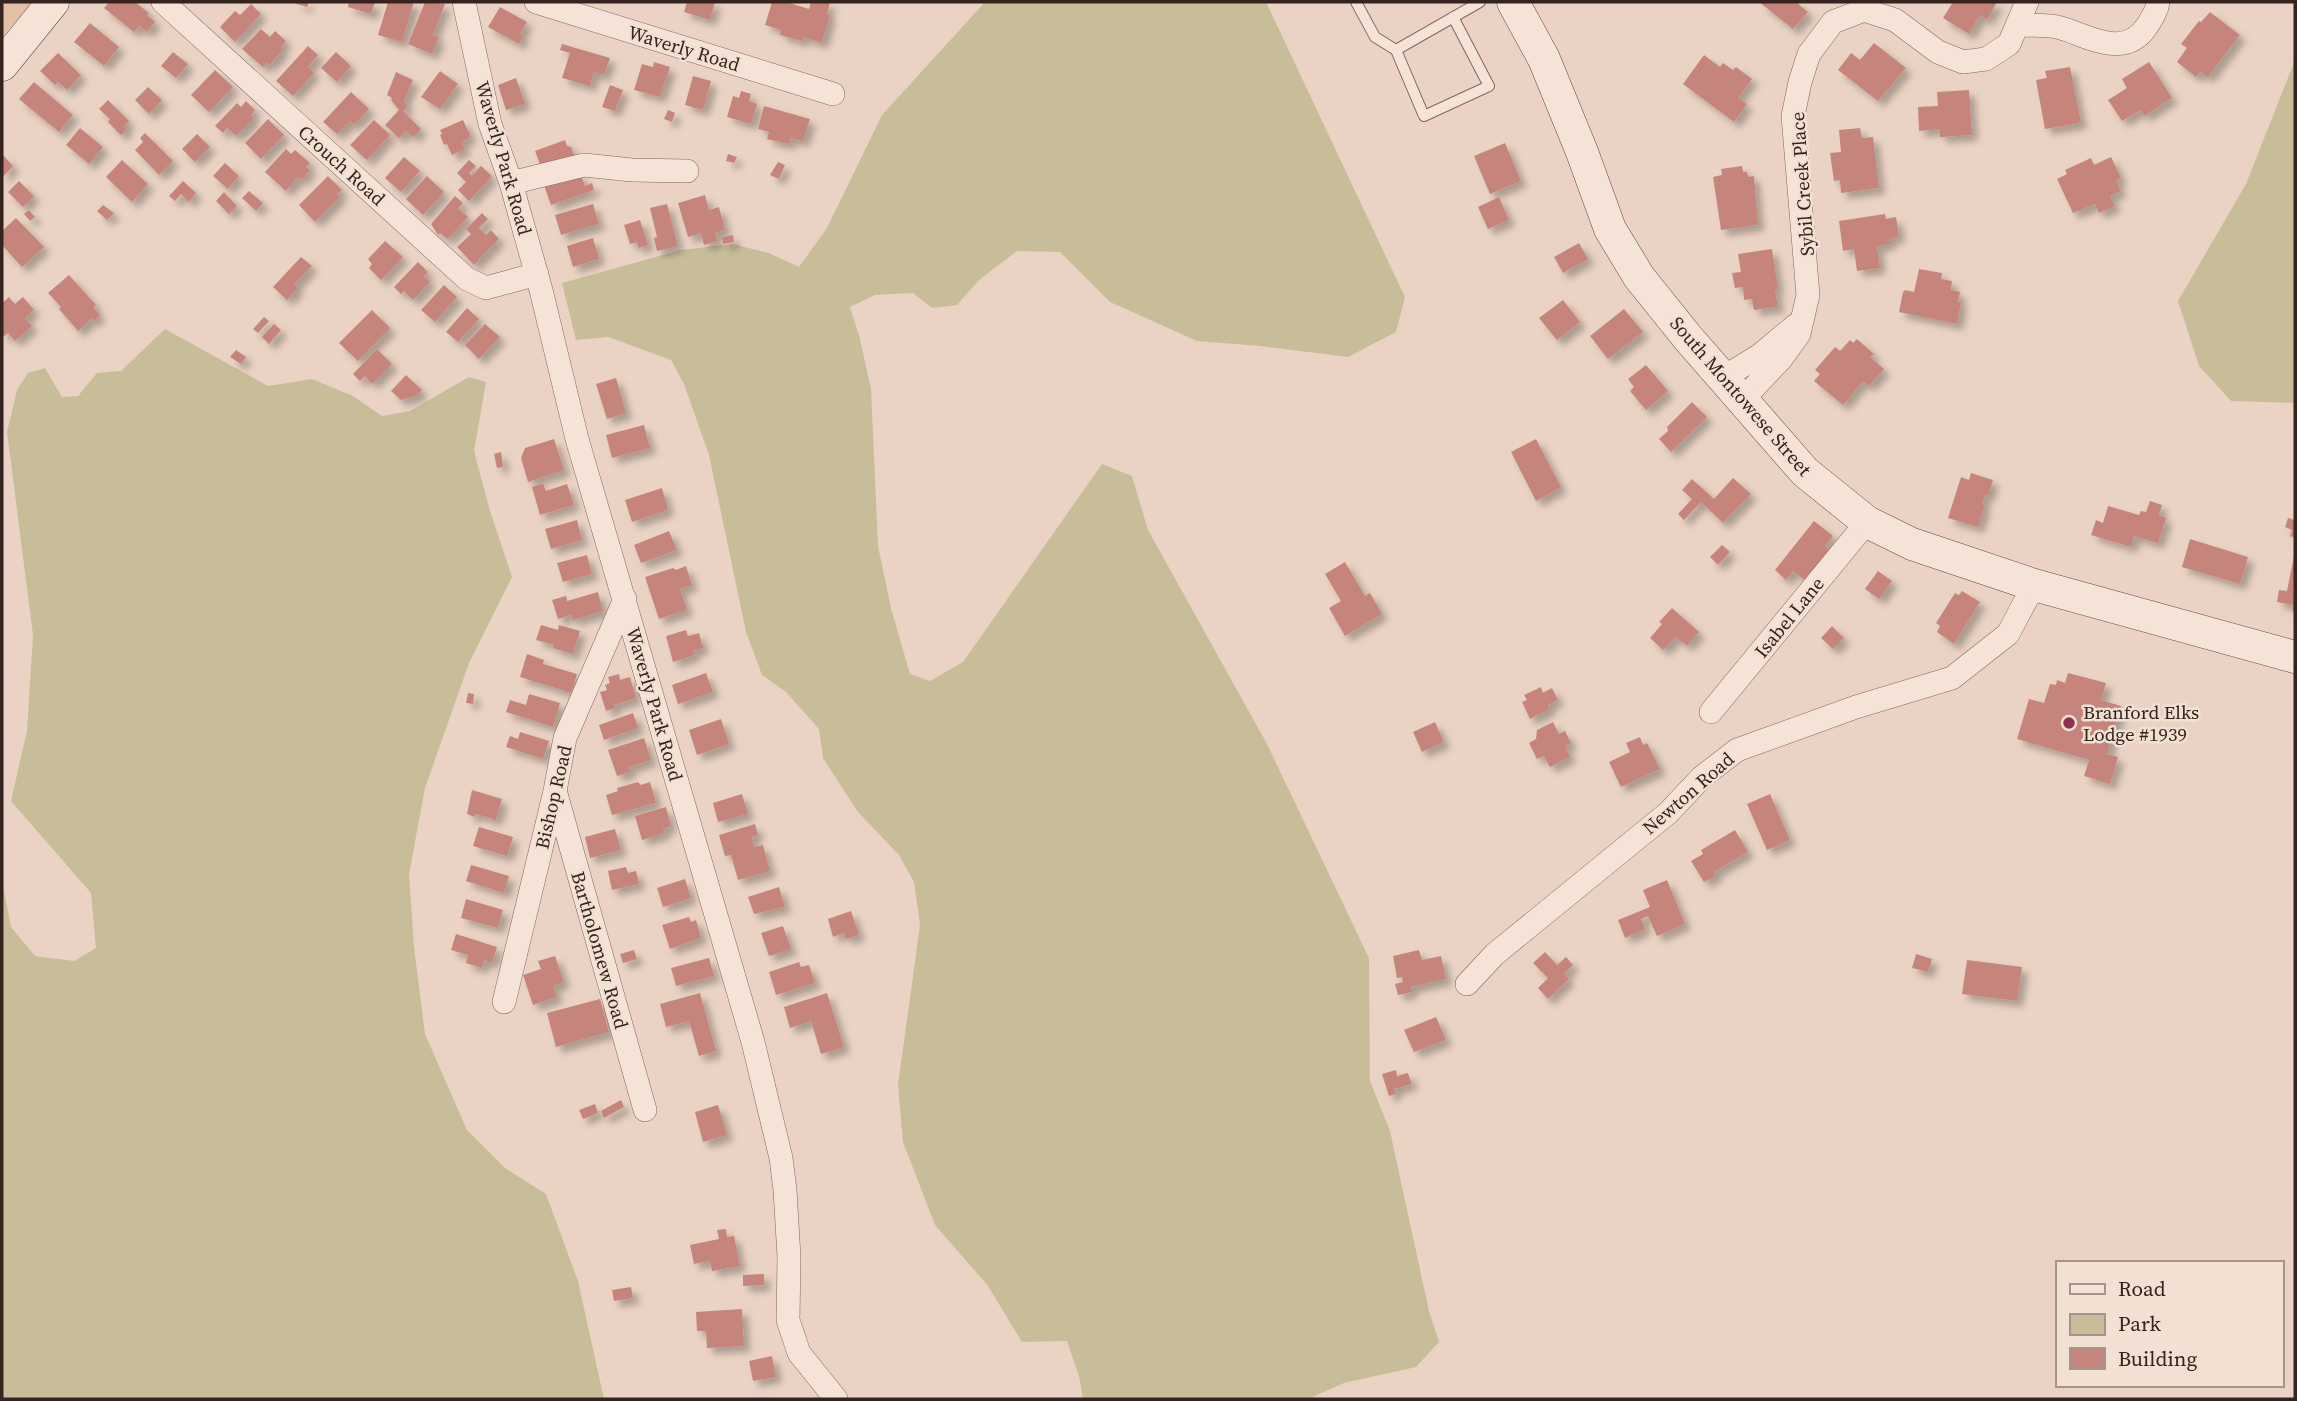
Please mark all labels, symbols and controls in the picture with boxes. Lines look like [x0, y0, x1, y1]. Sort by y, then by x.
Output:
street label: Waverly Road [625, 19, 743, 77]
street label: Waverly Park Road [470, 78, 538, 238]
street label: Sybil Creek Place [1784, 111, 1820, 257]
street label: Crouch Road [293, 119, 391, 211]
street label: South Montowese Street [1664, 311, 1818, 482]
street label: Isabel Lane [1748, 571, 1830, 663]
street label: Waverly Park Road [621, 624, 689, 784]
place label: Branford Elks Lodge #1939 [2083, 699, 2199, 747]
marker: Branford Elks Lodge #1939 [2061, 715, 2077, 731]
street label: Bishop Road [528, 742, 578, 852]
street label: Newton Road [1637, 746, 1740, 840]
street label: Bartholomew Road [565, 868, 635, 1032]
legend [2056, 1261, 2283, 1387]
text: Road [2118, 1274, 2166, 1303]
text: Park [2118, 1309, 2162, 1338]
text: Building [2118, 1344, 2197, 1373]

